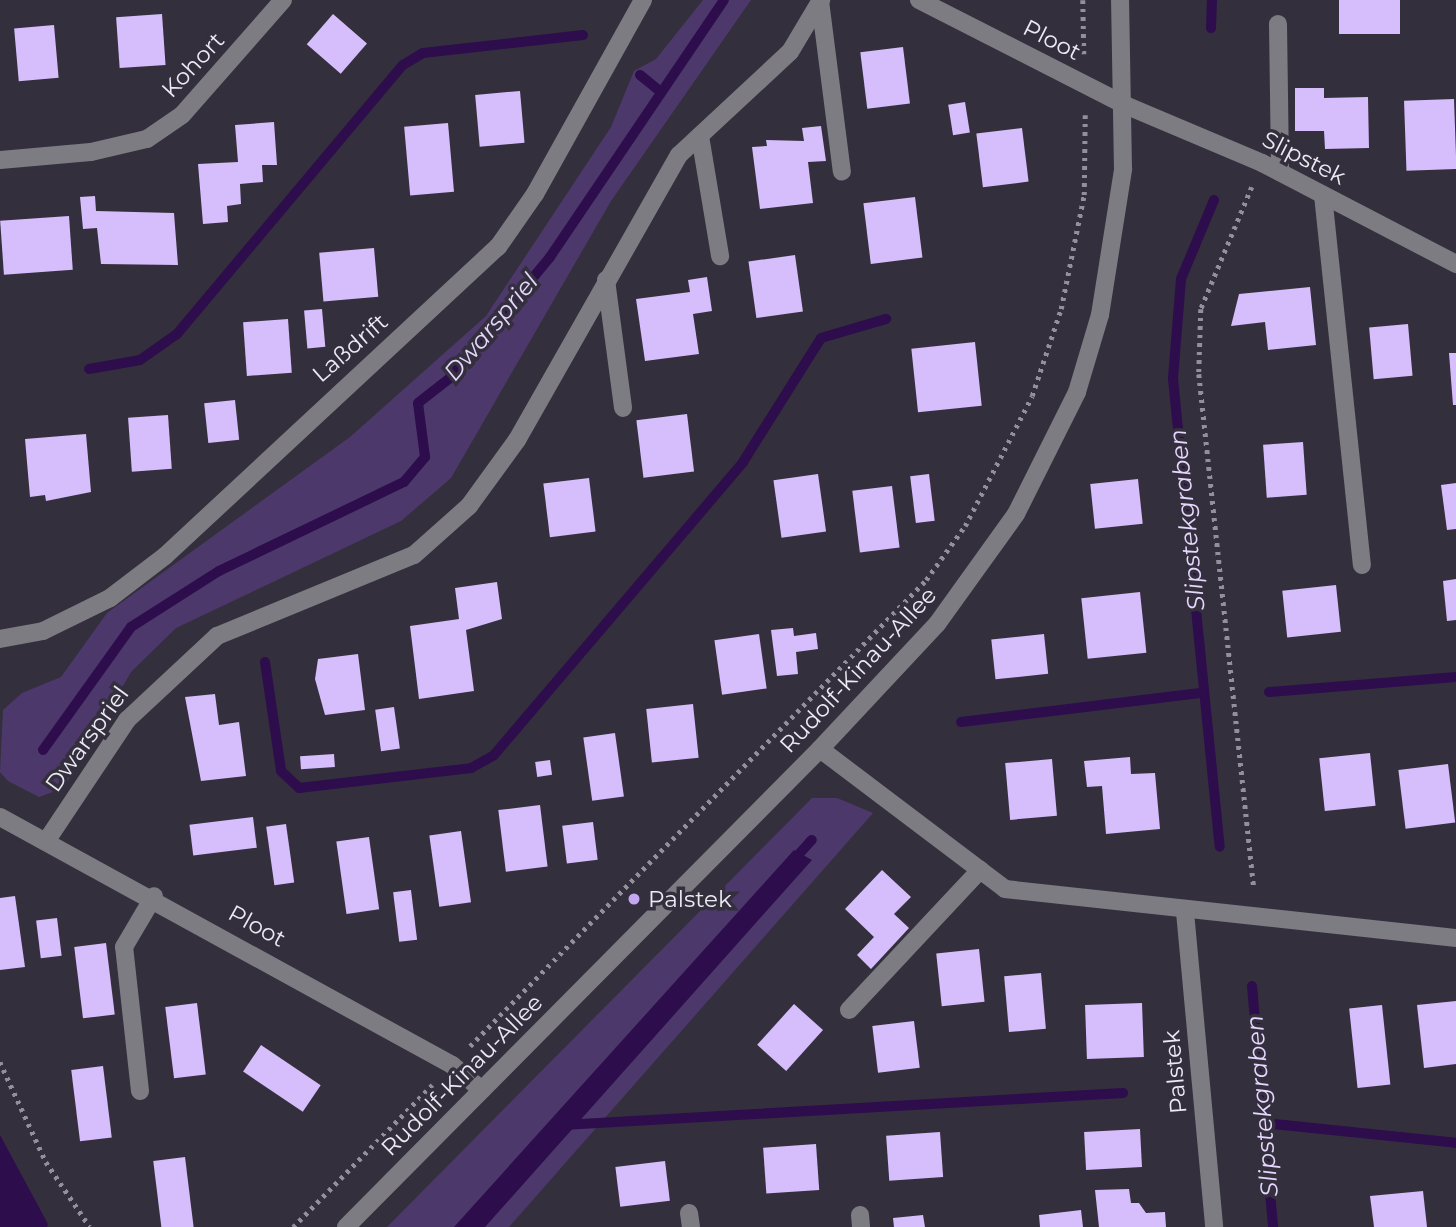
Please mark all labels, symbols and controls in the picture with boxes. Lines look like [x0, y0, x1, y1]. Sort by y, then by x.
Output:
street label: Ploot [1019, 14, 1085, 66]
street label: Kohort [156, 27, 230, 103]
street label: Slipstek [1258, 125, 1350, 191]
water label: Dwarspriel [438, 267, 544, 387]
street label: Laßdrift [307, 308, 393, 388]
water label: Slipstekgraben [1163, 428, 1211, 612]
street label: Rudolf-Kinau-Allee [774, 581, 942, 759]
street label: Dwarspriel [39, 681, 135, 797]
place label: Palstek [648, 885, 732, 913]
marker: Palstek [626, 891, 642, 907]
street label: Ploot [224, 899, 290, 953]
street label: Rudolf-Kinau-Allee [376, 989, 548, 1161]
water label: Slipstekgraben [1240, 1014, 1284, 1198]
street label: Palstek [1158, 1029, 1192, 1115]

